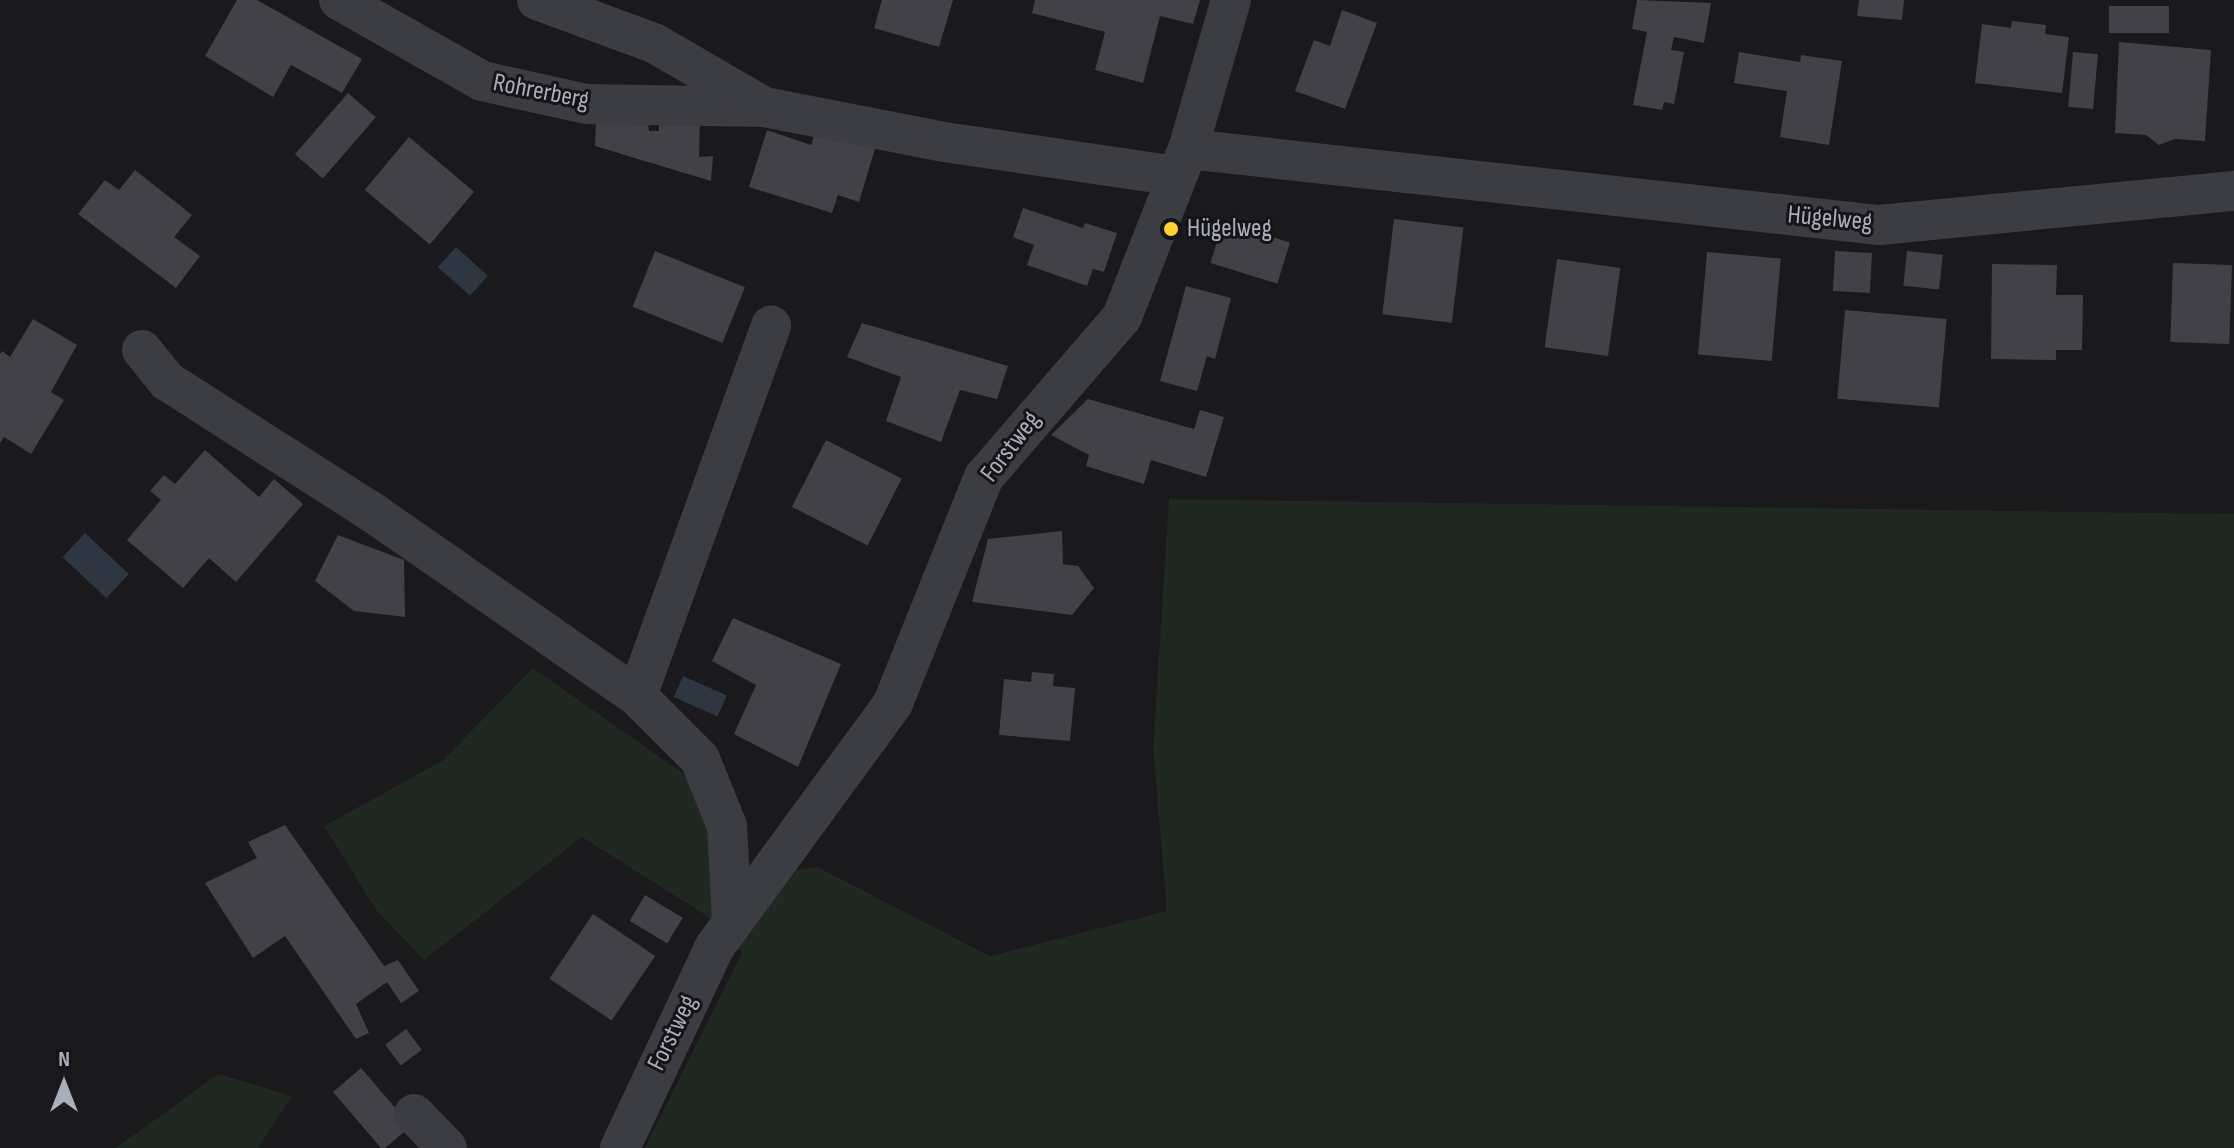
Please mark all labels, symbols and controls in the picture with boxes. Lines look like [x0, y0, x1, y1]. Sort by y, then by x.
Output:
street label: Rohrerberg [490, 67, 592, 117]
street label: Hügelweg [1786, 200, 1874, 238]
place label: Hügelweg [1187, 213, 1272, 245]
marker: Hügelweg [1162, 220, 1180, 238]
street label: Forstweg [974, 406, 1048, 488]
street label: Forstweg [641, 990, 705, 1076]
north arrow [24, 1044, 104, 1124]
text: N [58, 1046, 70, 1073]

